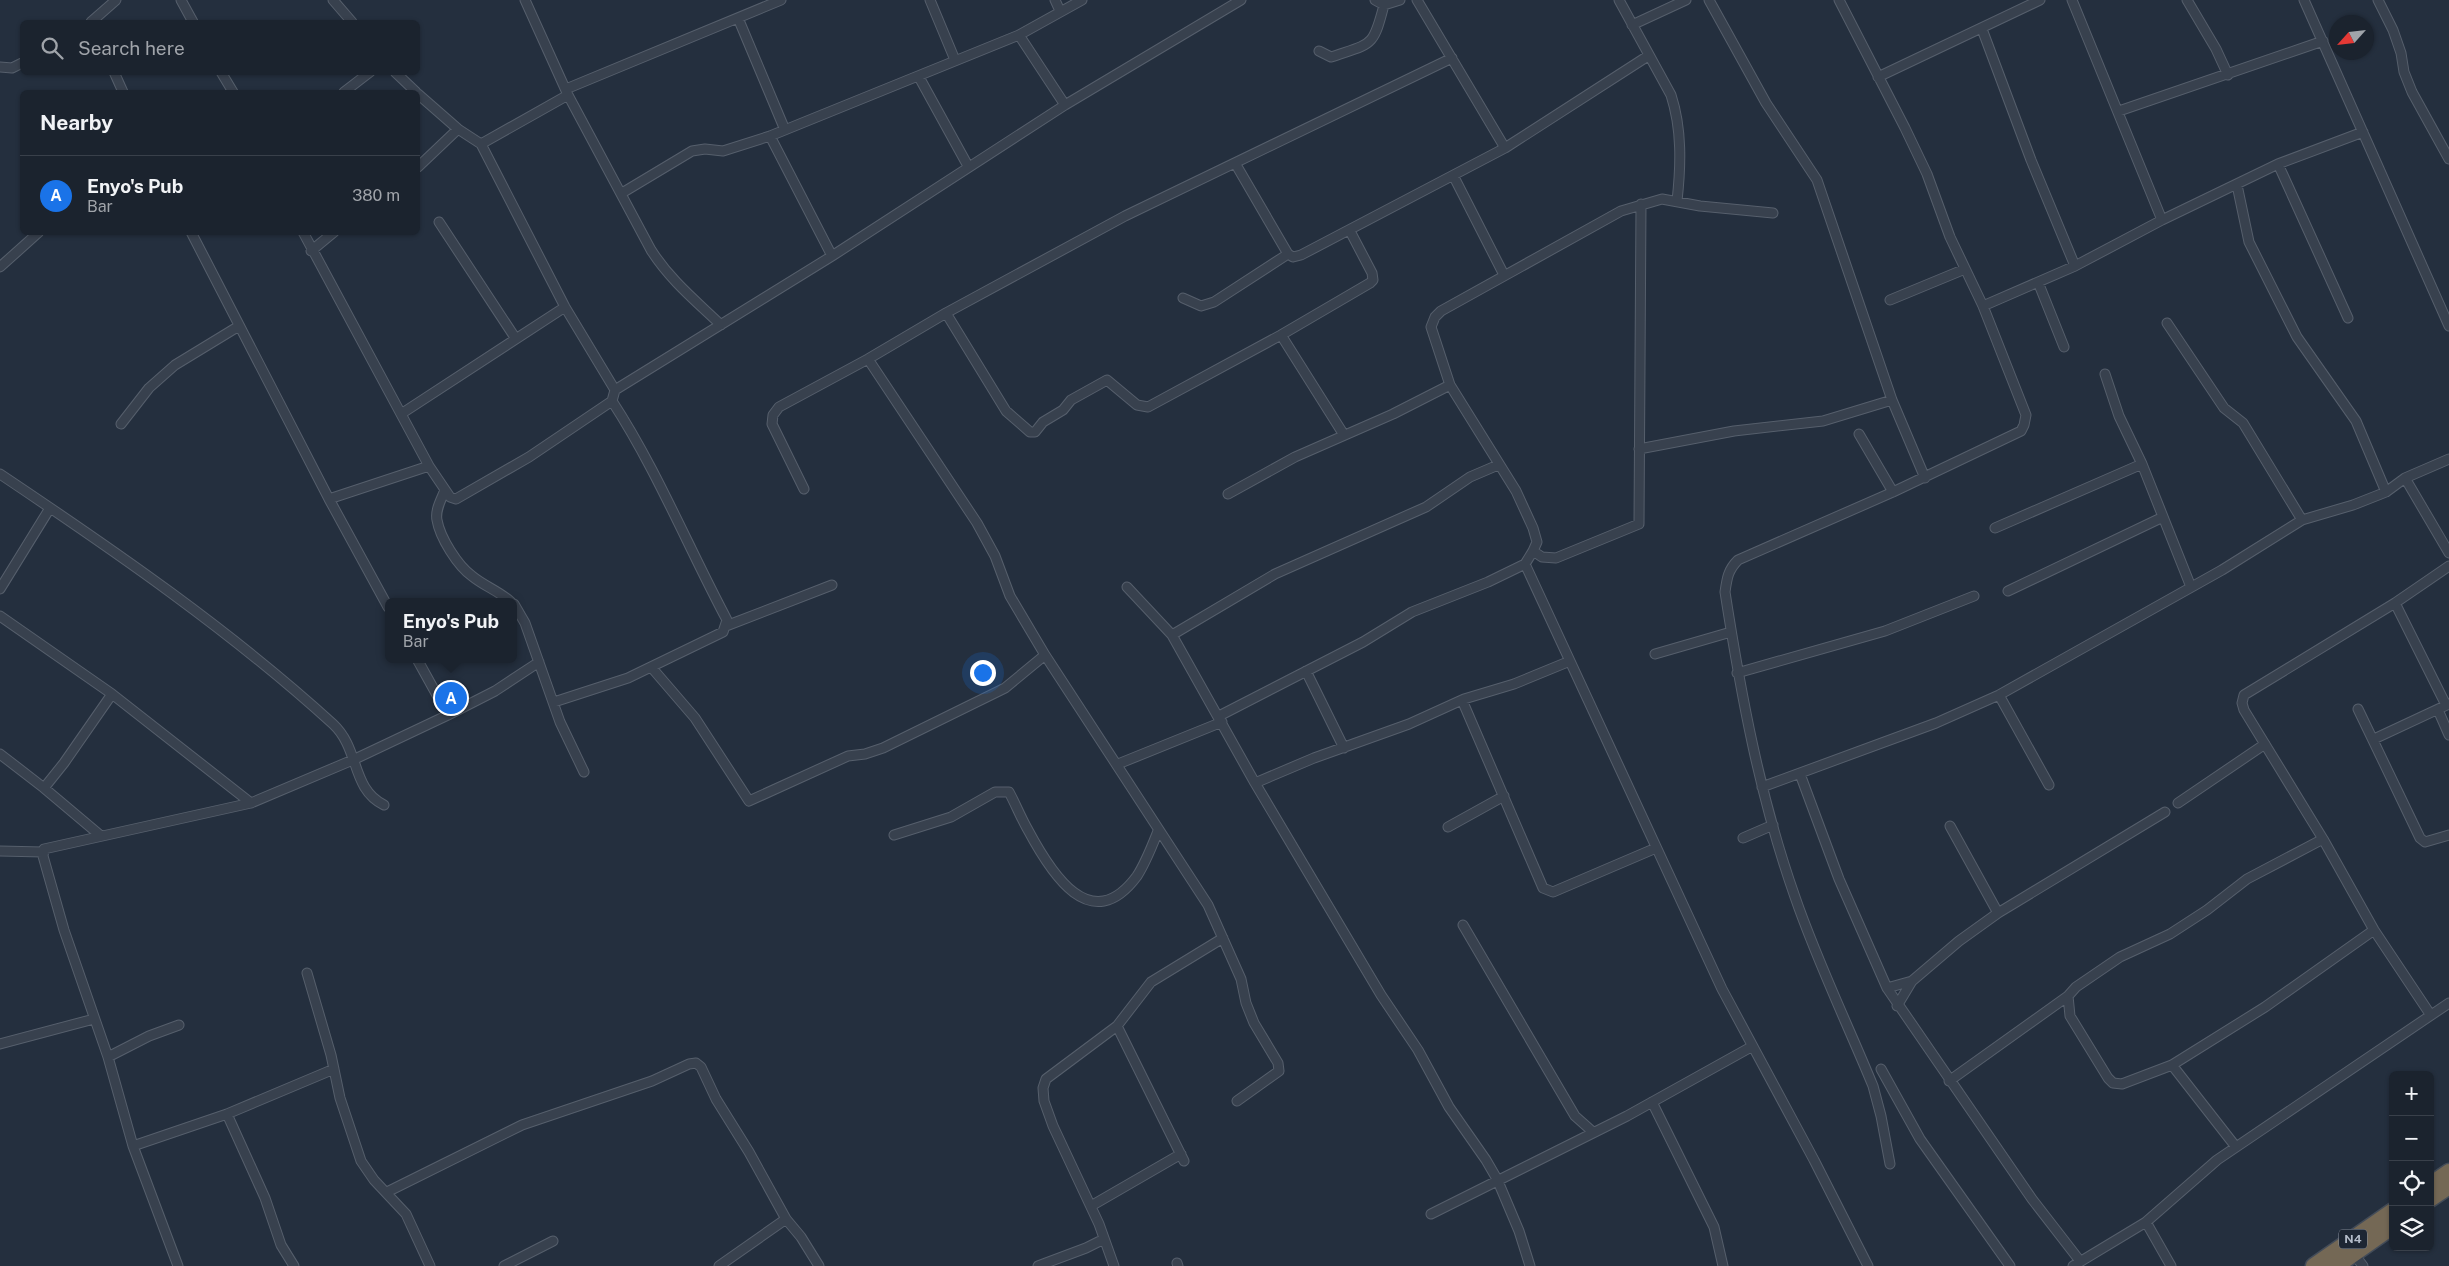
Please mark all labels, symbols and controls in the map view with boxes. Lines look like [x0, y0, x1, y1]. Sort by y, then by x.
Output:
north arrow [2329, 15, 2374, 60]
search box [20, 20, 420, 75]
icon: search [38, 34, 66, 62]
text: Search here [78, 37, 185, 59]
text: Nearby [40, 110, 113, 135]
text: Enyo's Pub [87, 175, 183, 197]
text: A [50, 186, 62, 205]
text: 380 m [352, 186, 400, 205]
text: Bar [87, 197, 113, 216]
popup [385, 598, 517, 663]
text: Enyo's Pub [403, 610, 499, 632]
text: Bar [403, 632, 429, 651]
your location [970, 660, 996, 686]
pin: A [435, 679, 467, 717]
map controls [2389, 1071, 2434, 1251]
button: + [2389, 1071, 2434, 1116]
button: − [2389, 1116, 2434, 1161]
button: locate [2389, 1161, 2434, 1206]
button: layers [2389, 1206, 2434, 1251]
road number: N4 [2339, 1230, 2367, 1248]

